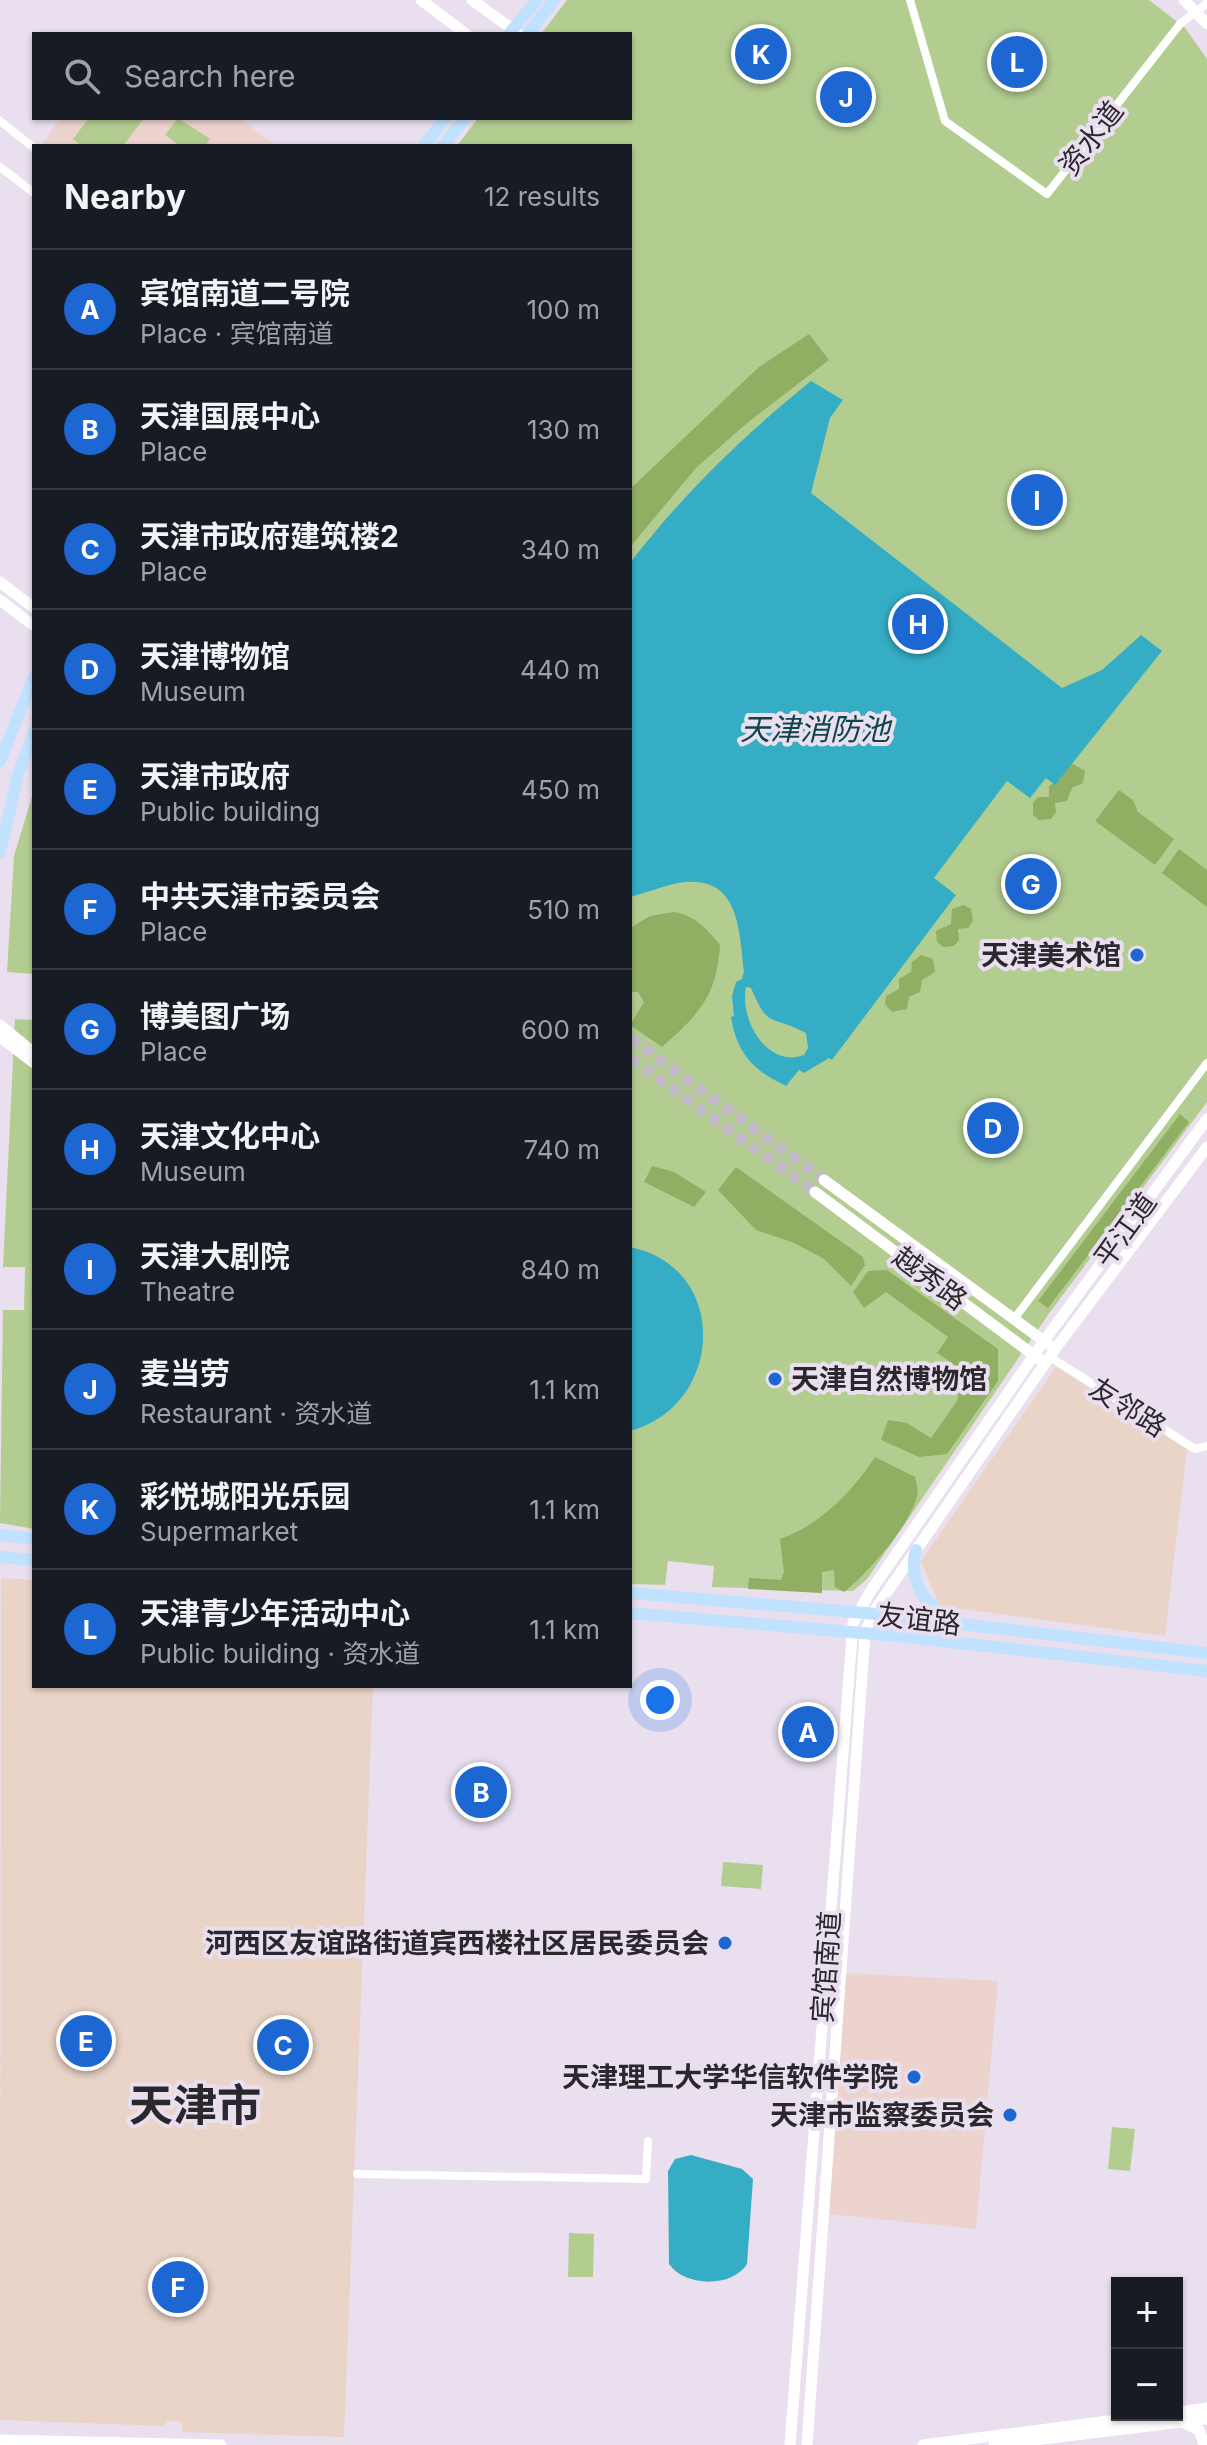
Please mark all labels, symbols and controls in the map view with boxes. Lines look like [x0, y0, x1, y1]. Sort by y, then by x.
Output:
pin: K [735, 24, 787, 84]
search box [32, 32, 632, 120]
pin: L [991, 32, 1043, 92]
icon: search [60, 54, 104, 98]
text: Search here [124, 58, 296, 94]
pin: J [820, 67, 872, 127]
street label: 资水道 [1052, 94, 1130, 182]
text: Nearby [64, 176, 186, 217]
text: 12 results [484, 181, 600, 212]
text: 宾馆南道二号院 [140, 275, 350, 311]
text: A [80, 294, 100, 325]
text: 100 m [527, 294, 600, 325]
text: Place · 宾馆南道 [140, 318, 334, 349]
text: 天津国展中心 [140, 398, 320, 434]
text: B [81, 414, 99, 445]
text: 130 m [527, 414, 600, 445]
text: Place [140, 436, 208, 467]
pin: I [1011, 470, 1063, 530]
text: 天津市政府建筑楼2 [140, 518, 399, 554]
text: C [80, 534, 100, 565]
text: 340 m [521, 534, 600, 565]
text: Place [140, 556, 208, 587]
pin: H [892, 594, 944, 654]
text: 天津博物馆 [140, 638, 290, 674]
text: D [81, 654, 99, 685]
text: 440 m [520, 654, 600, 685]
text: Museum [140, 676, 246, 707]
water label: 天津消防池 [740, 711, 893, 747]
text: 天津市政府 [140, 758, 290, 794]
text: E [82, 774, 98, 805]
text: 450 m [521, 774, 600, 805]
text: Public building [140, 796, 320, 827]
pin: G [1005, 854, 1057, 914]
text: 中共天津市委员会 [140, 878, 380, 914]
text: F [82, 894, 98, 925]
text: 510 m [527, 894, 600, 925]
text: Place [140, 916, 208, 947]
place label: 天津美术馆 [981, 938, 1121, 972]
marker: 天津美术馆 [1128, 946, 1146, 964]
text: 博美图广场 [140, 998, 290, 1034]
text: G [80, 1014, 100, 1045]
text: 600 m [521, 1014, 600, 1045]
text: Place [140, 1036, 208, 1067]
pin: D [967, 1098, 1019, 1158]
text: 天津文化中心 [140, 1118, 320, 1154]
text: H [80, 1134, 100, 1165]
text: 740 m [524, 1134, 600, 1165]
text: Museum [140, 1156, 246, 1187]
street label: 平江道 [1087, 1186, 1163, 1274]
text: 天津大剧院 [140, 1238, 290, 1274]
street label: 越秀路 [886, 1239, 974, 1317]
text: I [86, 1254, 94, 1285]
text: 840 m [521, 1254, 600, 1285]
text: Theatre [140, 1276, 235, 1307]
text: 麦当劳 [140, 1355, 230, 1391]
place label: 天津自然博物馆 [791, 1362, 987, 1396]
marker: 天津自然博物馆 [766, 1370, 784, 1388]
street label: 友邻路 [1083, 1370, 1173, 1444]
text: J [82, 1374, 98, 1405]
text: 1.1 km [529, 1374, 600, 1405]
text: Restaurant · 资水道 [140, 1398, 372, 1429]
text: 彩悦城阳光乐园 [140, 1478, 350, 1514]
text: K [81, 1494, 99, 1525]
text: 1.1 km [529, 1494, 600, 1525]
text: Supermarket [140, 1516, 298, 1547]
text: 天津青少年活动中心 [140, 1595, 410, 1631]
street label: 友谊路 [875, 1597, 963, 1641]
text: L [83, 1614, 97, 1645]
text: 1.1 km [529, 1614, 600, 1645]
text: Public building · 资水道 [140, 1638, 420, 1669]
your location [640, 1680, 680, 1720]
pin: A [782, 1702, 834, 1762]
pin: B [455, 1762, 507, 1822]
street label: 宾馆南道 [805, 1910, 847, 2024]
place label: 河西区友谊路街道宾西楼社区居民委员会 [205, 1926, 709, 1960]
marker: 河西区友谊路街道宾西楼社区居民委员会 [716, 1934, 734, 1952]
pin: E [60, 2011, 112, 2071]
pin: C [257, 2015, 309, 2075]
place label: 天津理工大学华信软件学院 [562, 2060, 898, 2094]
marker: 天津理工大学华信软件学院 [905, 2068, 923, 2086]
district label: 天津市 [129, 2078, 261, 2132]
place label: 天津市监察委员会 [770, 2098, 994, 2132]
marker: 天津市监察委员会 [1001, 2106, 1019, 2124]
pin: F [152, 2257, 204, 2317]
map controls [1111, 2277, 1183, 2421]
button: + [1111, 2277, 1183, 2349]
button: − [1111, 2349, 1183, 2421]

